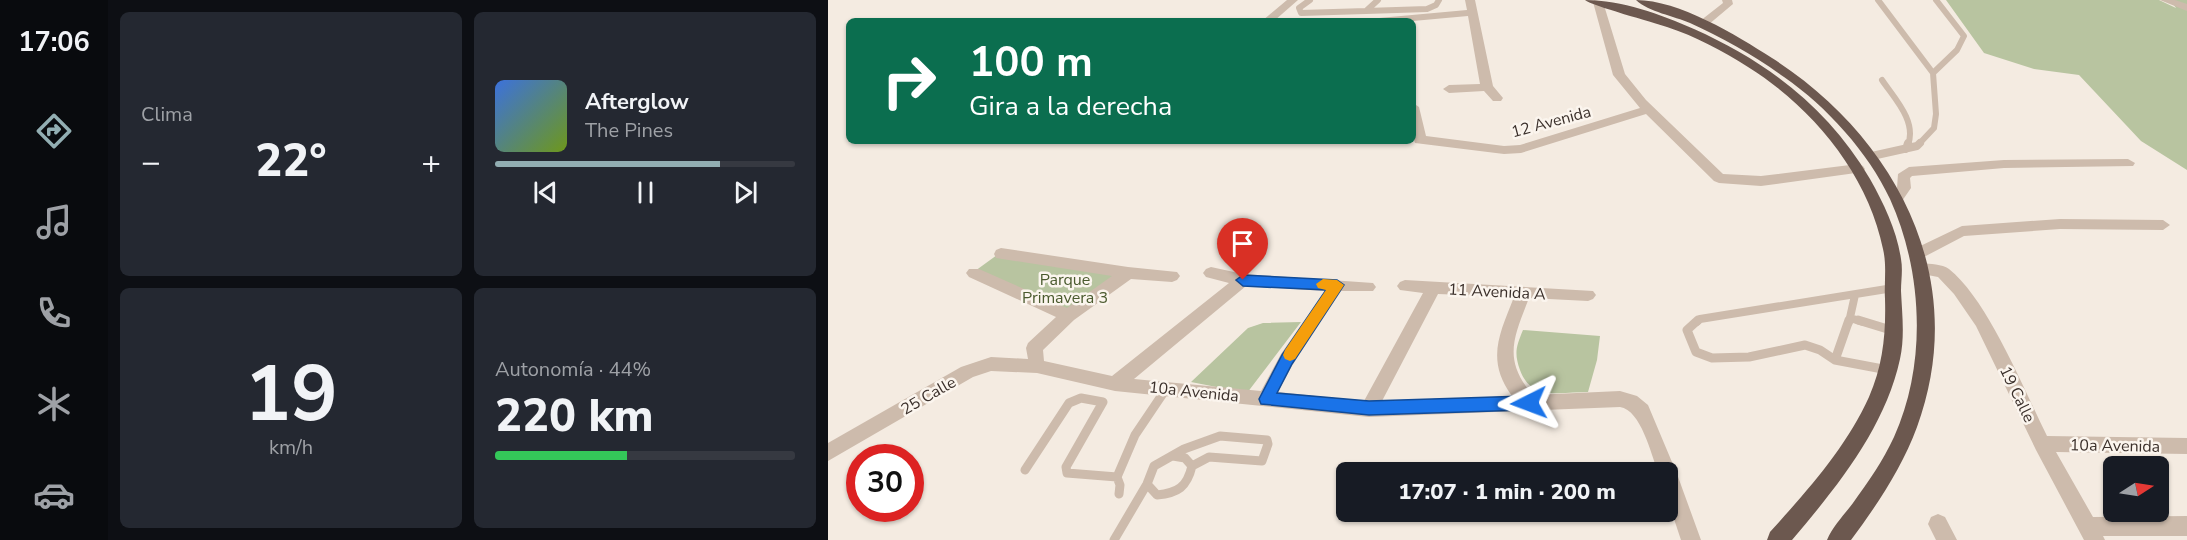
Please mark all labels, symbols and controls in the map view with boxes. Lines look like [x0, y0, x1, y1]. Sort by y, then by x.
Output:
text: 17:06 [18, 24, 90, 61]
text: 100 m [969, 34, 1093, 91]
icon: right [870, 42, 948, 120]
text: Afterglow [585, 87, 689, 117]
text: Gira a la derecha [969, 88, 1172, 125]
text: Clima [141, 101, 193, 128]
street label: 12 Avenida [1509, 101, 1594, 143]
icon: directions [33, 110, 75, 152]
text: The Pines [585, 117, 673, 144]
text: 22° [255, 131, 327, 192]
text: − [141, 140, 161, 185]
text: + [421, 140, 441, 185]
icon: previous [529, 176, 562, 209]
icon: pause [629, 176, 662, 209]
icon: next [729, 176, 762, 209]
icon: music [33, 201, 75, 243]
pin [1217, 218, 1268, 280]
icon: arrive [1226, 227, 1259, 260]
park label: Parque Primavera 3 [1022, 269, 1108, 309]
street label: 11 Avenida A [1448, 278, 1547, 306]
icon: phone [33, 292, 75, 334]
text: 19 [244, 341, 338, 448]
text: Autonomía · 44% [495, 356, 651, 383]
street label: 19 Calle [1994, 363, 2040, 426]
street label: 25 Calle [897, 371, 960, 420]
position arrow [1497, 371, 1561, 435]
street label: 10a Avenida [1148, 376, 1240, 408]
icon: climate [33, 383, 75, 425]
text: 220 km [495, 386, 654, 447]
text: km/h [269, 434, 313, 461]
street label: 10a Avenida [2070, 434, 2160, 458]
speed limit sign: 30 [846, 444, 924, 522]
north arrow [2103, 456, 2169, 522]
map controls [2103, 456, 2169, 522]
icon: car [33, 474, 75, 516]
text: 17:07 · 1 min · 200 m [1398, 477, 1616, 507]

